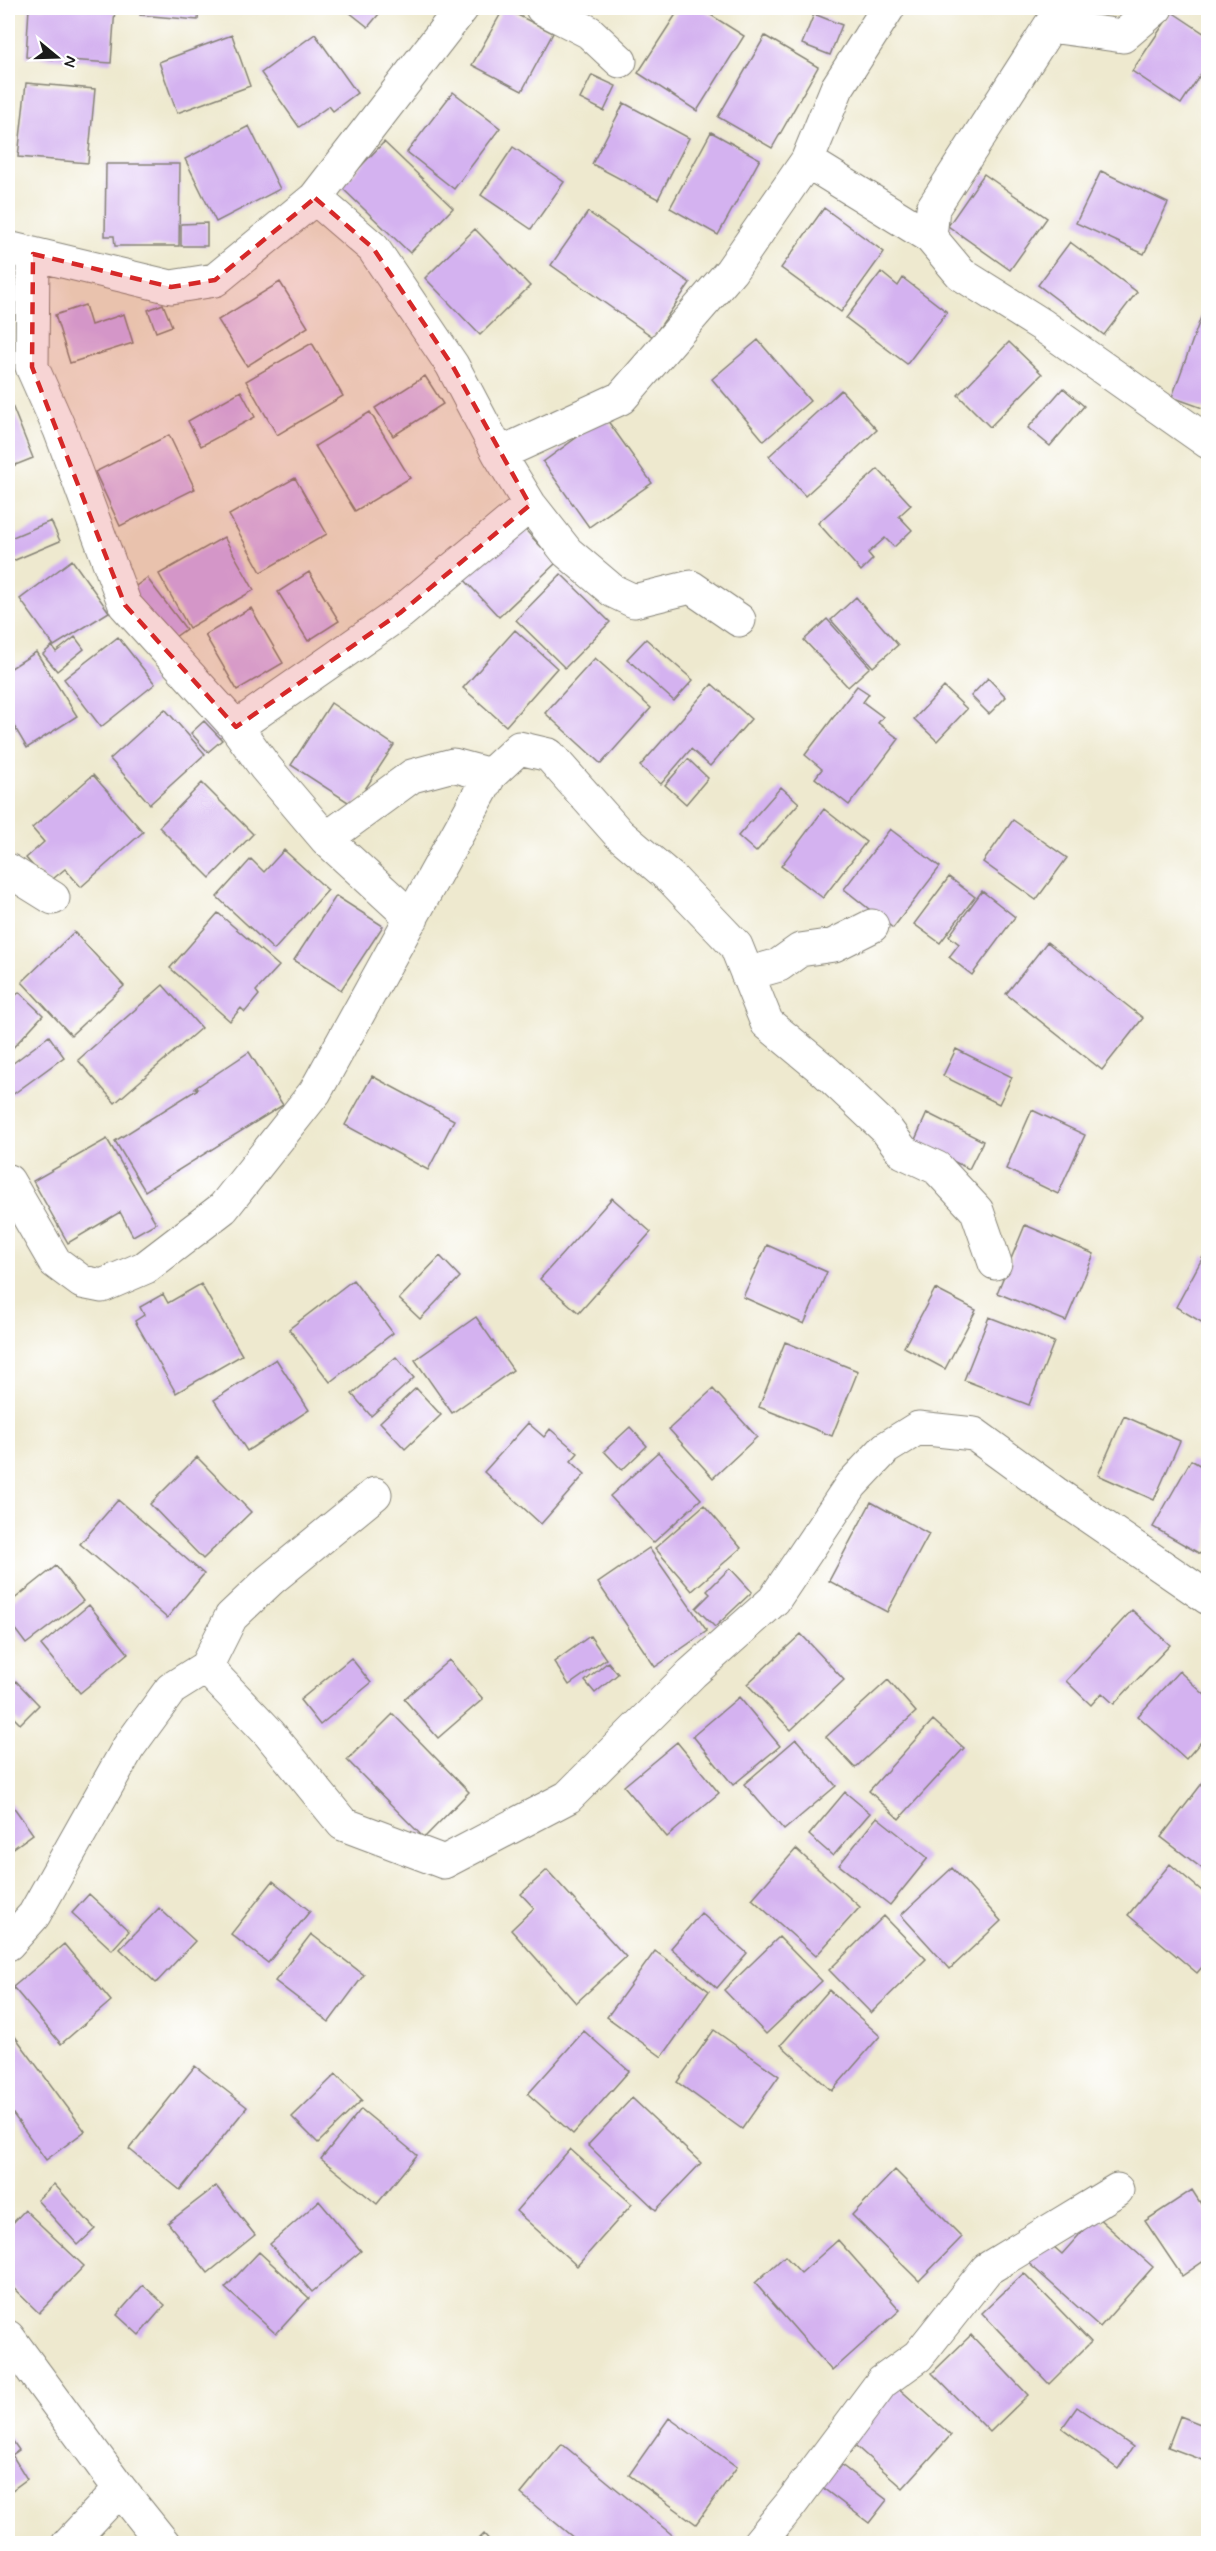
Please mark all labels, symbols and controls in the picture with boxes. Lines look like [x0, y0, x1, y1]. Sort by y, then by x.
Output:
north arrow [27, 27, 87, 87]
text: N [58, 53, 81, 70]

